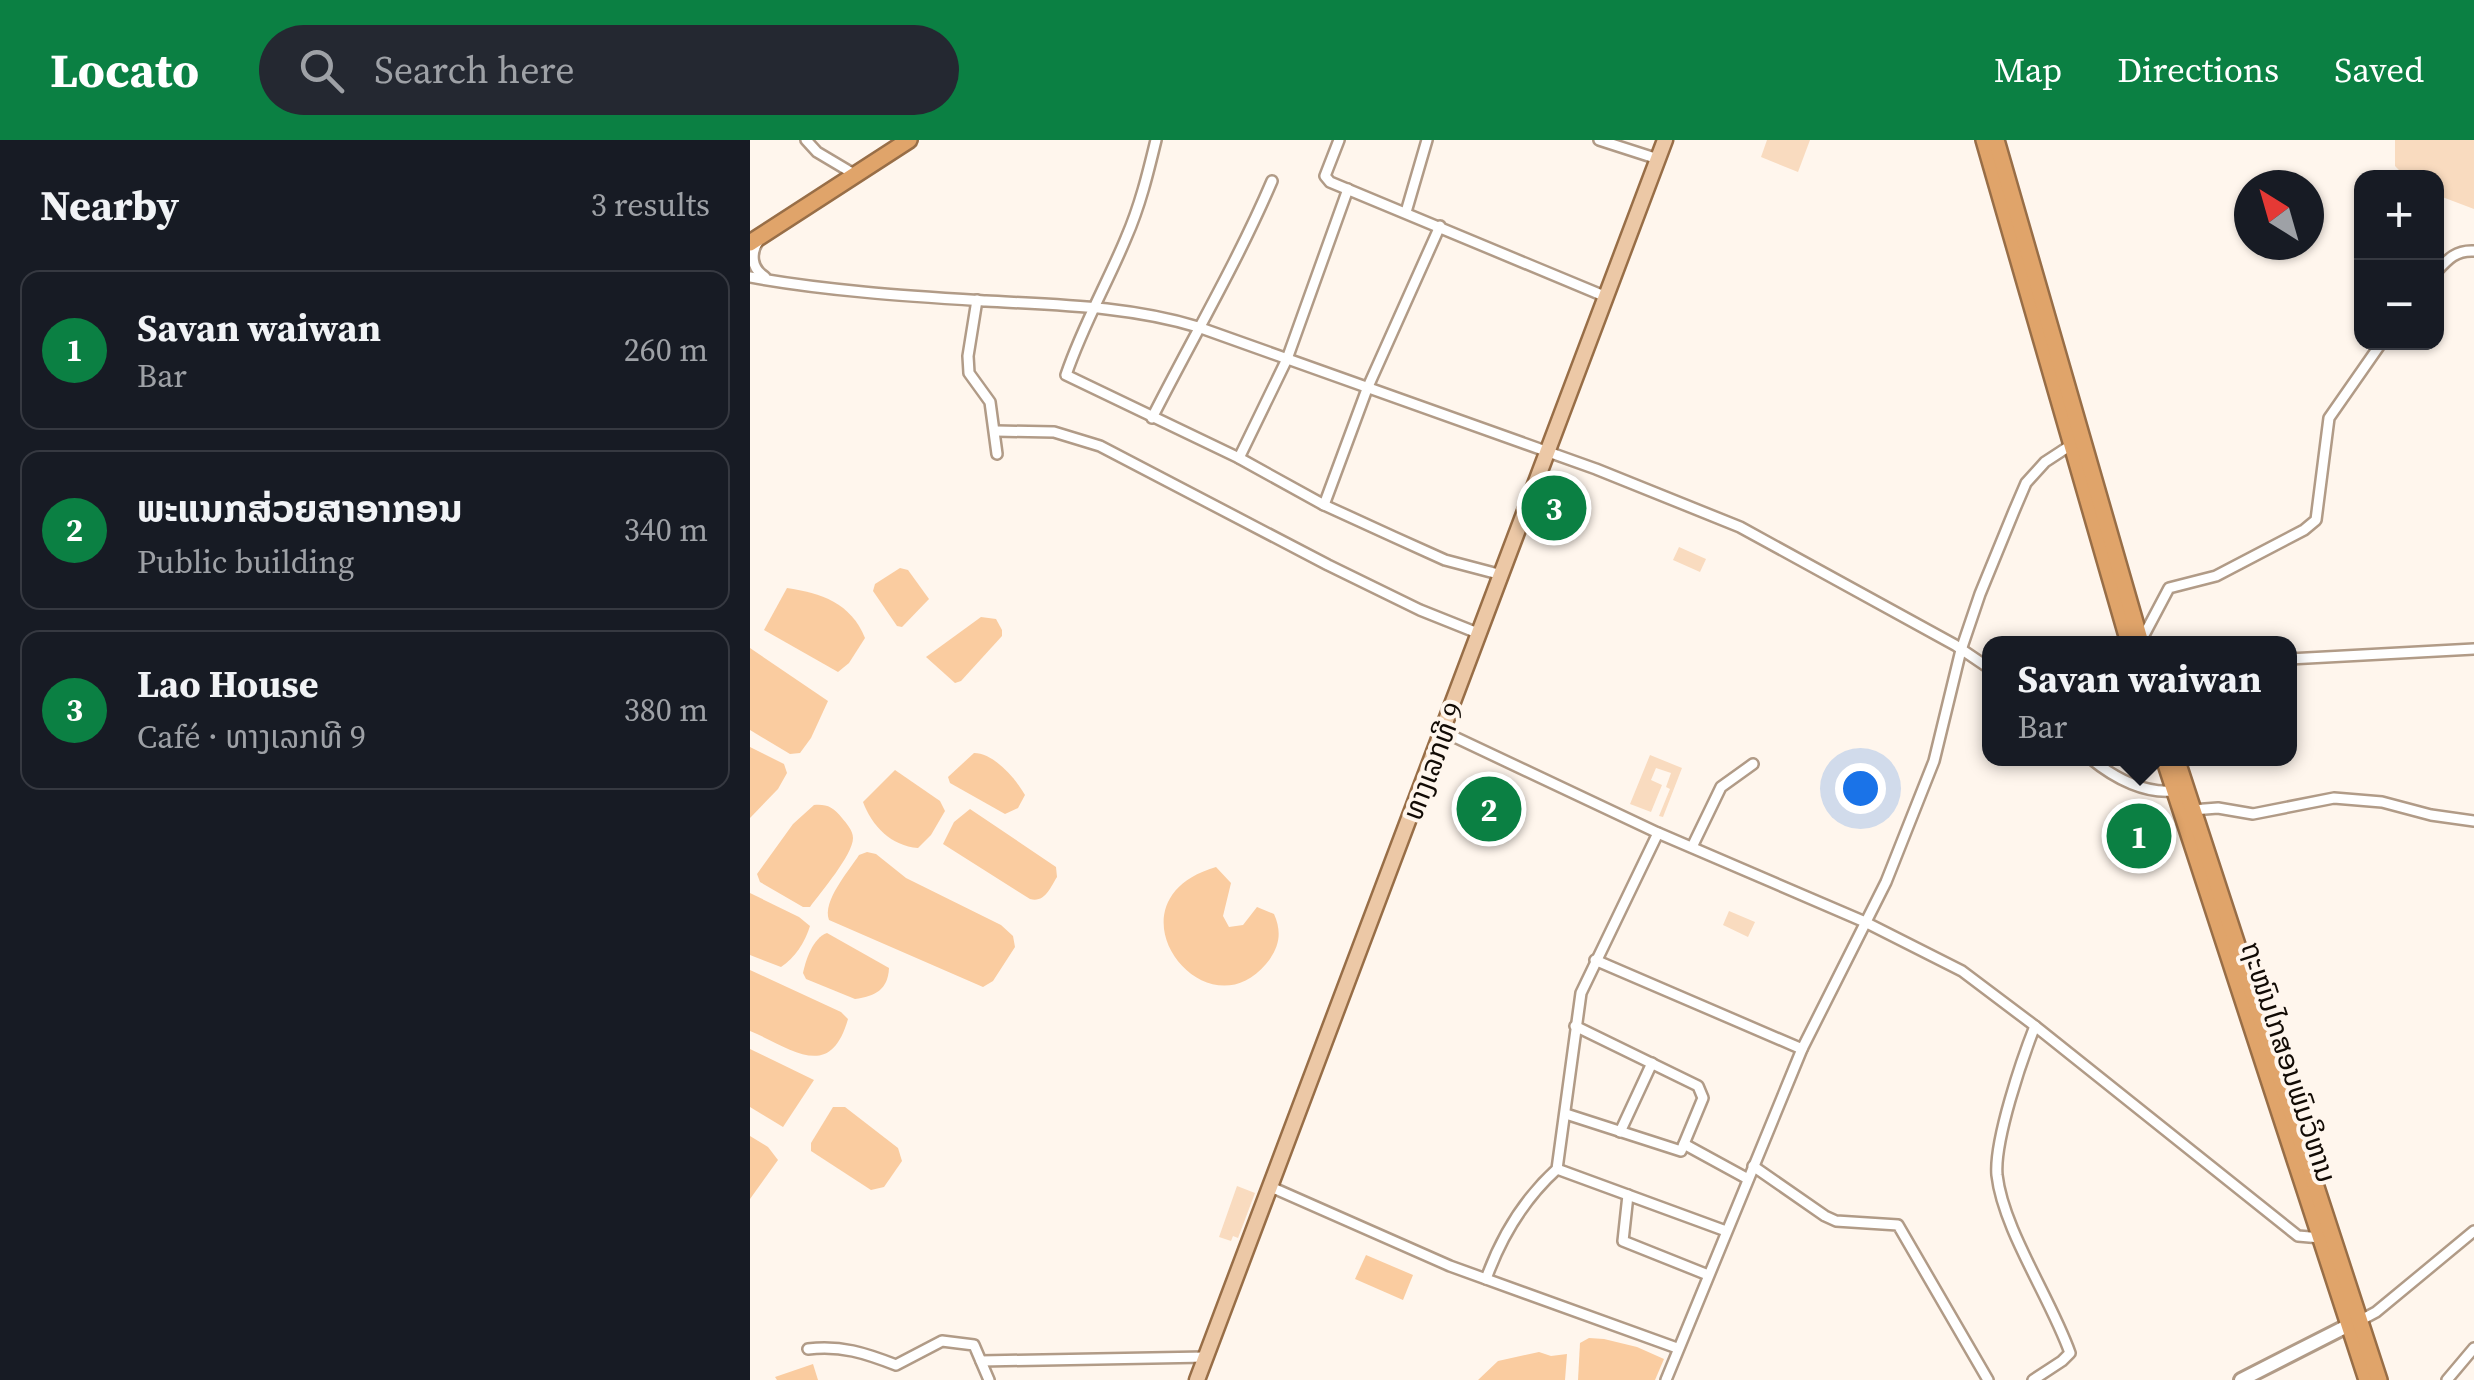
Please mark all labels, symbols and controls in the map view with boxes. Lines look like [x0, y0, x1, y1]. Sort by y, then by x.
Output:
search box [259, 25, 959, 115]
text: Locato [50, 37, 199, 103]
icon: search [294, 43, 349, 98]
text: Search here [374, 44, 575, 96]
text: Map [1994, 46, 2062, 94]
text: Directions [2117, 46, 2279, 94]
text: Saved [2334, 46, 2424, 94]
north arrow [2234, 170, 2324, 260]
map controls [2354, 170, 2444, 350]
button: + [2354, 170, 2444, 260]
text: Nearby [40, 176, 179, 234]
text: 3 results [591, 183, 710, 227]
button: − [2354, 260, 2444, 350]
text: Savan waiwan [137, 302, 381, 354]
text: 1 [66, 328, 83, 372]
text: 260 m [624, 328, 708, 372]
text: Bar [137, 354, 187, 398]
pin: 3 [1522, 470, 1586, 546]
text: ພະແນກສ່ວຍສາອາກອນ [137, 483, 462, 535]
text: 2 [66, 508, 83, 552]
text: 340 m [624, 508, 708, 552]
text: Public building [137, 540, 354, 584]
popup [1982, 636, 2297, 766]
text: Savan waiwan [2017, 653, 2262, 705]
text: Lao House [137, 658, 319, 710]
text: 3 [66, 688, 83, 732]
text: 380 m [624, 688, 708, 732]
street label: ທາງເລກທີ 9 [1393, 697, 1473, 825]
text: Bar [2017, 705, 2067, 749]
text: Café · ທາງເລກທີ 9 [137, 715, 366, 759]
your location [1835, 763, 1886, 814]
pin: 2 [1456, 772, 1522, 846]
pin: 1 [2106, 798, 2172, 874]
street label: ຖະໜົນໄກສອນພົມວິຫານ [2232, 937, 2346, 1187]

